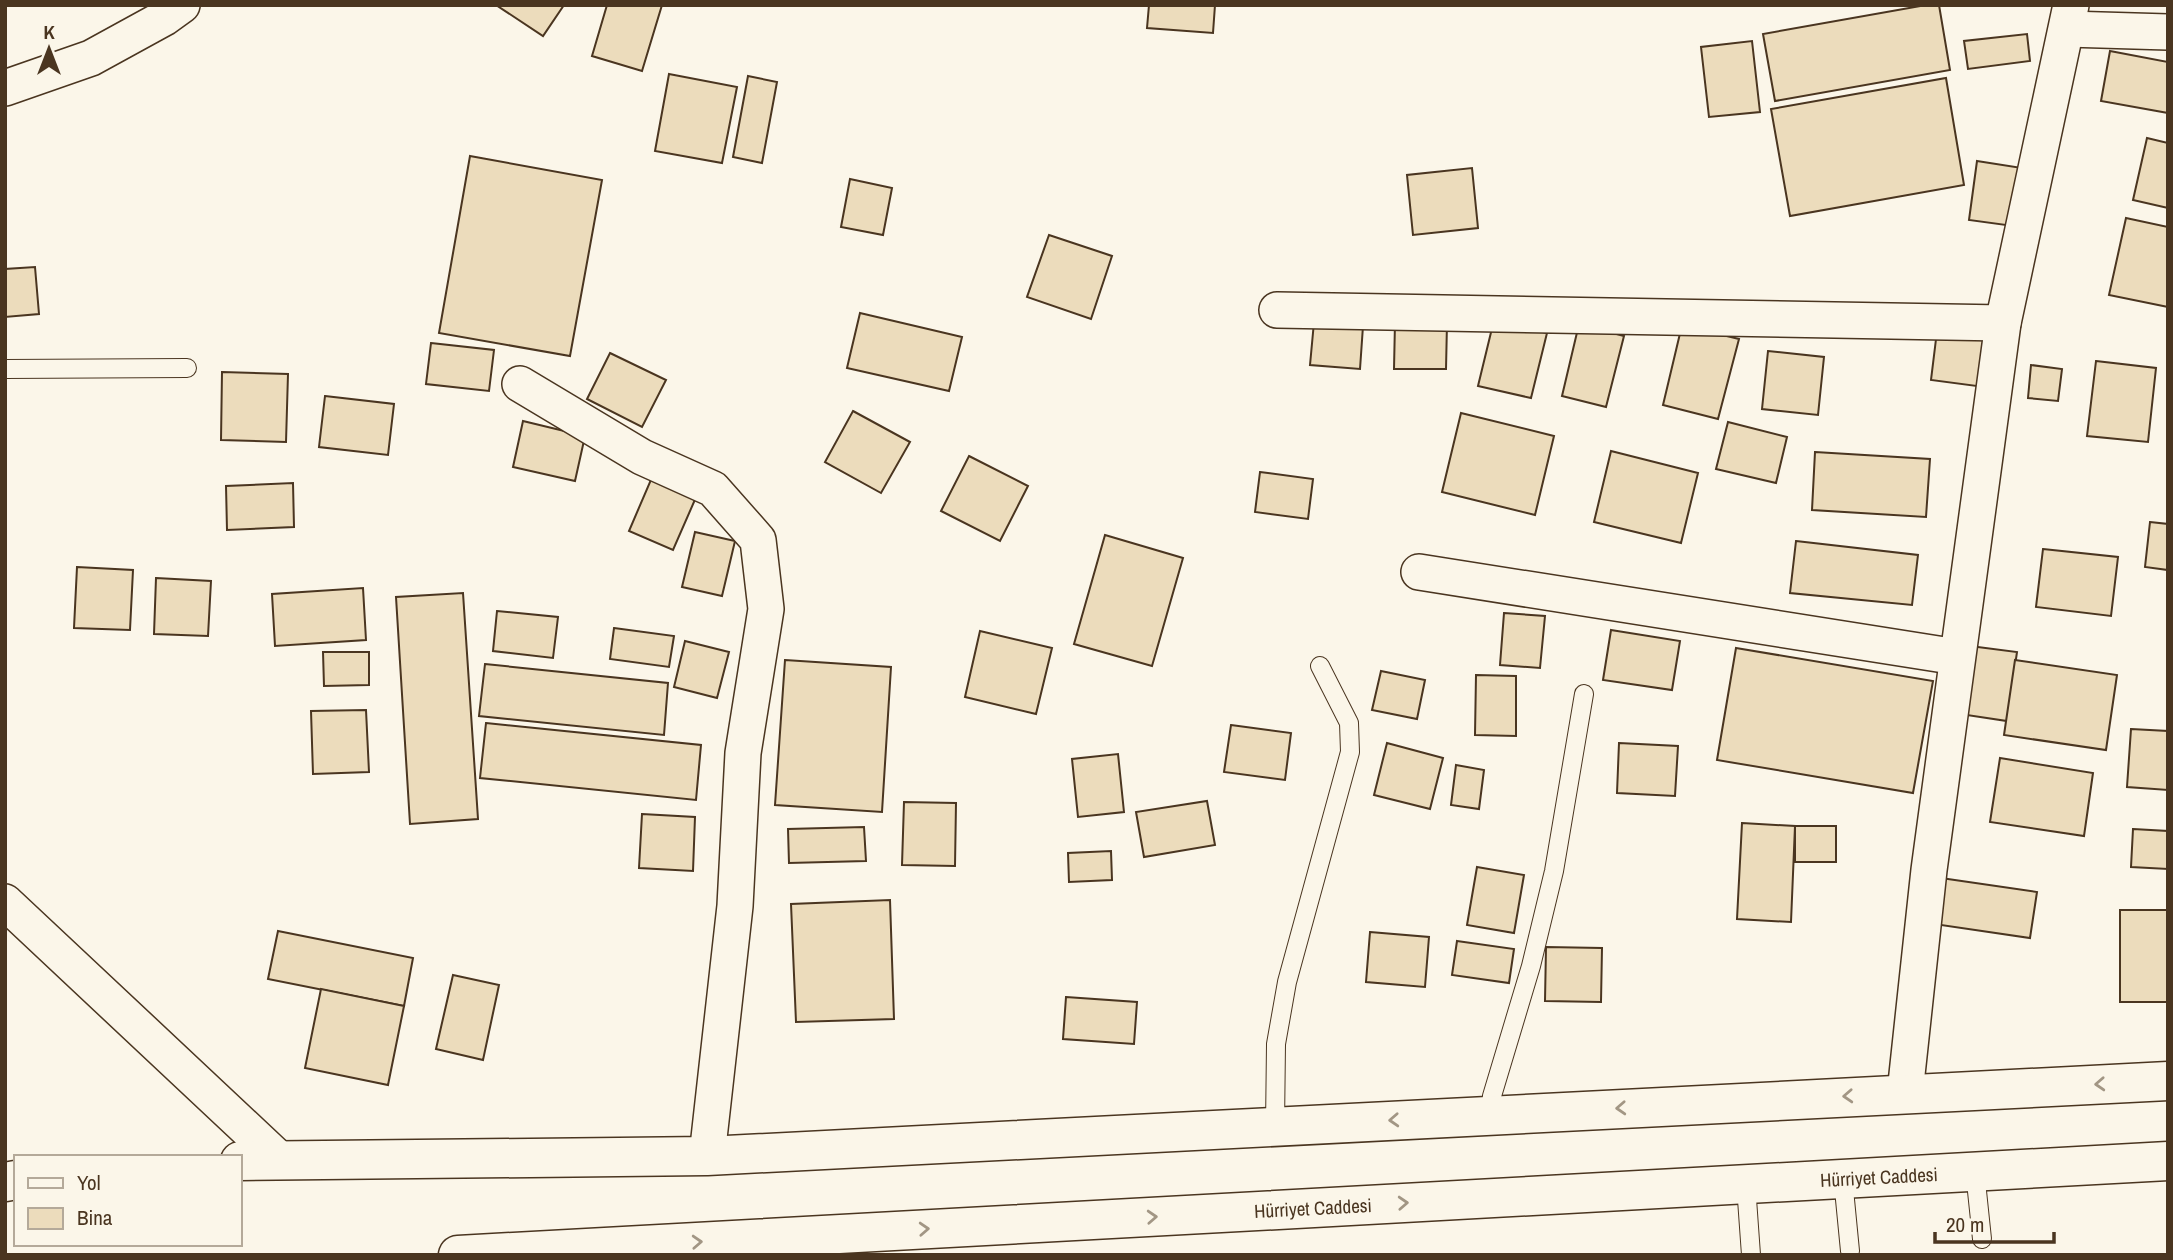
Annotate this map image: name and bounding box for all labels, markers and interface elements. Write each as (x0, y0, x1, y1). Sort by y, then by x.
north arrow (14, 14, 84, 84)
text: K (43, 19, 55, 45)
one-way arrow (2094, 1077, 2105, 1092)
one-way arrow (1842, 1089, 1853, 1104)
one-way arrow (1615, 1101, 1626, 1116)
one-way arrow (1388, 1113, 1399, 1128)
legend (14, 1155, 242, 1246)
street label: Hürriyet Caddesi (1820, 1161, 1938, 1193)
text: Yol (77, 1168, 101, 1197)
street label: Hürriyet Caddesi (1254, 1192, 1372, 1224)
one-way arrow (1398, 1196, 1409, 1211)
scale bar (1935, 1200, 2054, 1244)
text: Bina (77, 1203, 113, 1232)
one-way arrow (1146, 1210, 1157, 1225)
text: 20 m (1946, 1210, 1984, 1239)
one-way arrow (919, 1222, 930, 1237)
one-way arrow (692, 1234, 703, 1249)

